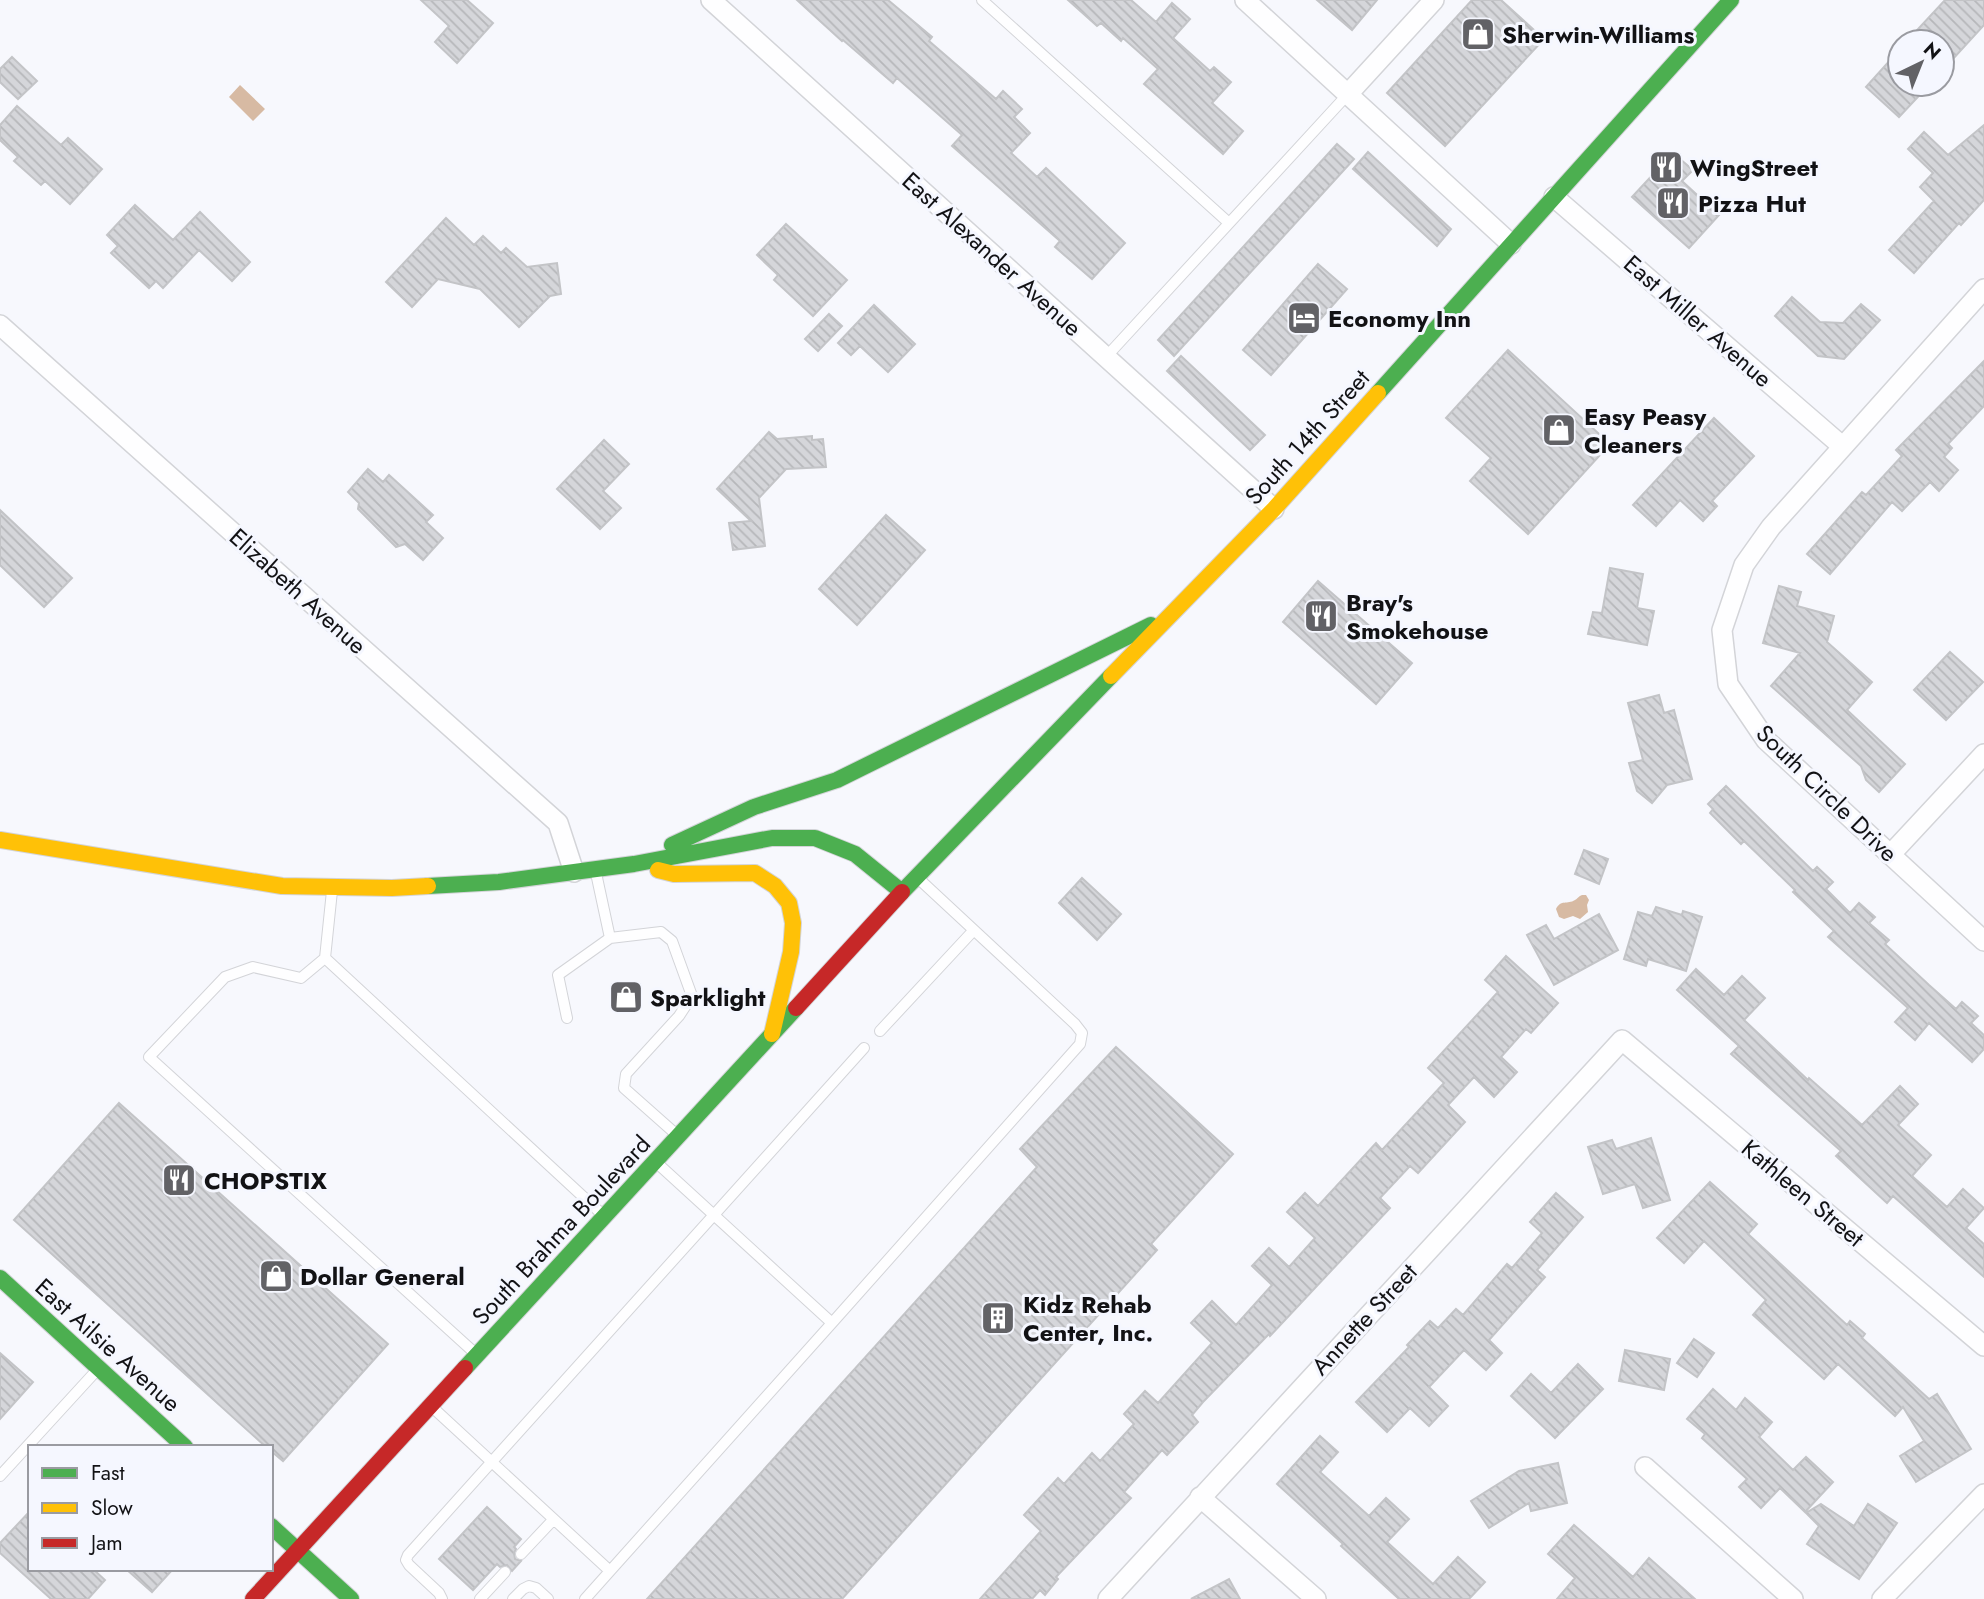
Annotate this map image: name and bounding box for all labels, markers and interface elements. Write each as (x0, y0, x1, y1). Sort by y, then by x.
shop icon: Sherwin-Williams (1459, 15, 1497, 53)
place label: Sherwin-Williams (1502, 17, 1694, 52)
north arrow (1886, 28, 1956, 98)
text: N (1918, 36, 1947, 66)
restaurant icon: WingStreet (1647, 148, 1685, 186)
place label: WingStreet (1690, 150, 1818, 185)
street label: East Alexander Avenue (894, 164, 1090, 344)
restaurant icon: Pizza Hut (1654, 184, 1692, 222)
place label: Pizza Hut (1698, 186, 1806, 221)
street label: East Miller Avenue (1616, 247, 1780, 395)
hotel icon: Economy Inn (1285, 299, 1323, 337)
place label: Economy Inn (1328, 301, 1471, 336)
street label: South 14th Street (1236, 361, 1378, 513)
place label: Easy Peasy Cleaners (1584, 399, 1707, 462)
shop icon: Easy Peasy Cleaners (1540, 411, 1578, 449)
street label: Elizabeth Avenue (222, 520, 374, 662)
place label: Bray's Smokehouse (1346, 585, 1488, 648)
restaurant icon: Bray's Smokehouse (1302, 597, 1340, 635)
street label: South Circle Drive (1748, 716, 1906, 870)
shop icon: Sparklight (607, 978, 645, 1016)
place label: Sparklight (650, 980, 766, 1015)
street label: South Brahma Boulevard (464, 1127, 658, 1333)
street label: Kathleen Street (1734, 1131, 1872, 1255)
restaurant icon: CHOPSTIX (160, 1161, 198, 1199)
place label: CHOPSTIX (204, 1163, 327, 1198)
street label: Annette Street (1303, 1255, 1425, 1383)
shop icon: Dollar General (257, 1257, 295, 1295)
place label: Dollar General (300, 1259, 465, 1294)
street label: East Ailsie Avenue (27, 1270, 189, 1420)
place label: Kidz Rehab Center, Inc. (1023, 1287, 1153, 1350)
building icon: Kidz Rehab Center, Inc. (979, 1299, 1017, 1337)
legend (28, 1445, 273, 1571)
text: Fast (91, 1458, 124, 1488)
text: Slow (91, 1493, 133, 1523)
text: Jam (88, 1528, 123, 1558)

